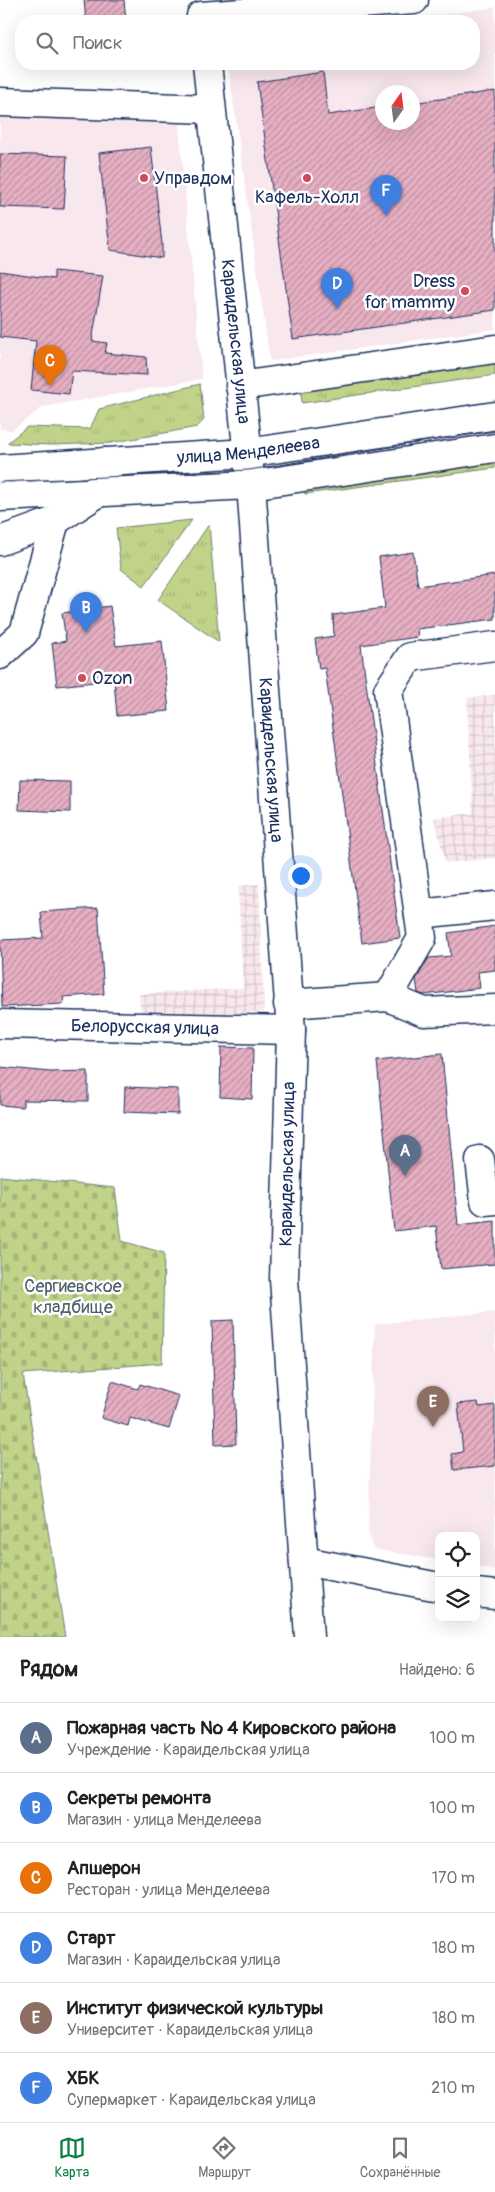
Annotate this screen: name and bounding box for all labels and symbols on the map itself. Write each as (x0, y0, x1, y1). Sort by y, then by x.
north arrow (375, 85, 420, 130)
place label: Управдом (154, 167, 232, 190)
marker: Управдом (138, 172, 150, 184)
marker: Кафель-Холл (301, 172, 313, 184)
pin: F (370, 175, 402, 216)
place label: Кафель-Холл (255, 186, 359, 209)
street label: Караидельская улица (215, 258, 256, 425)
pin: D (321, 268, 353, 309)
place label: Dress for mammy (365, 270, 455, 314)
marker: Dress for mammy (459, 285, 471, 297)
pin: C (34, 345, 66, 386)
street label: улица Менделеева (175, 431, 321, 470)
pin: B (70, 592, 102, 633)
place label: Ozon (92, 667, 132, 690)
marker: Ozon (76, 672, 88, 684)
street label: Караидельская улица (253, 677, 288, 843)
your location (288, 863, 314, 889)
street label: Белорусская улица (71, 1014, 219, 1041)
street label: Караидельская улица (275, 1081, 300, 1247)
pin: A (389, 1135, 421, 1176)
park label: Сергиевское кладбище (24, 1275, 122, 1319)
pin: E (417, 1386, 449, 1427)

